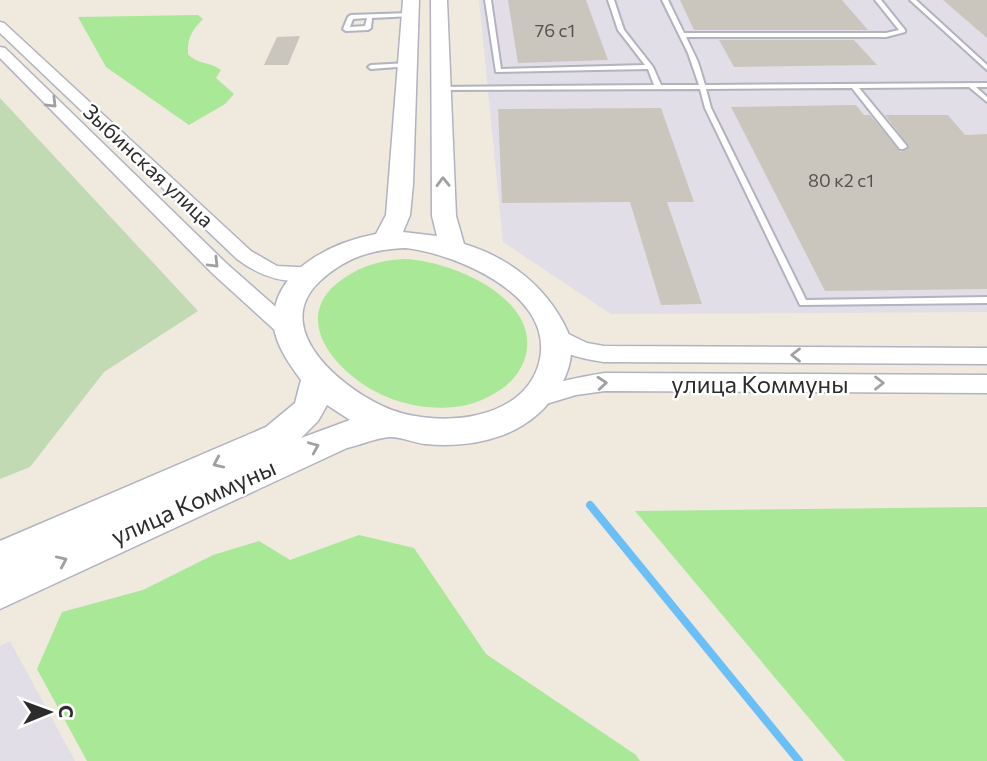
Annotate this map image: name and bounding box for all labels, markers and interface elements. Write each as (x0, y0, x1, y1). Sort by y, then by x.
house number: 76 с1 (535, 19, 575, 41)
one-way arrow (44, 94, 57, 107)
street label: Зыбинская улица (79, 98, 219, 232)
house number: 80 к2 с1 (808, 169, 874, 191)
one-way arrow (435, 176, 451, 187)
one-way arrow (205, 254, 218, 267)
one-way arrow (791, 347, 801, 363)
street label: улица Коммуны (671, 369, 849, 398)
one-way arrow (874, 375, 884, 391)
one-way arrow (597, 376, 608, 391)
one-way arrow (307, 441, 320, 455)
street label: улица Коммуны (106, 452, 280, 550)
one-way arrow (212, 455, 225, 469)
one-way arrow (55, 555, 67, 569)
north arrow (14, 677, 84, 747)
text: С (55, 705, 78, 718)

